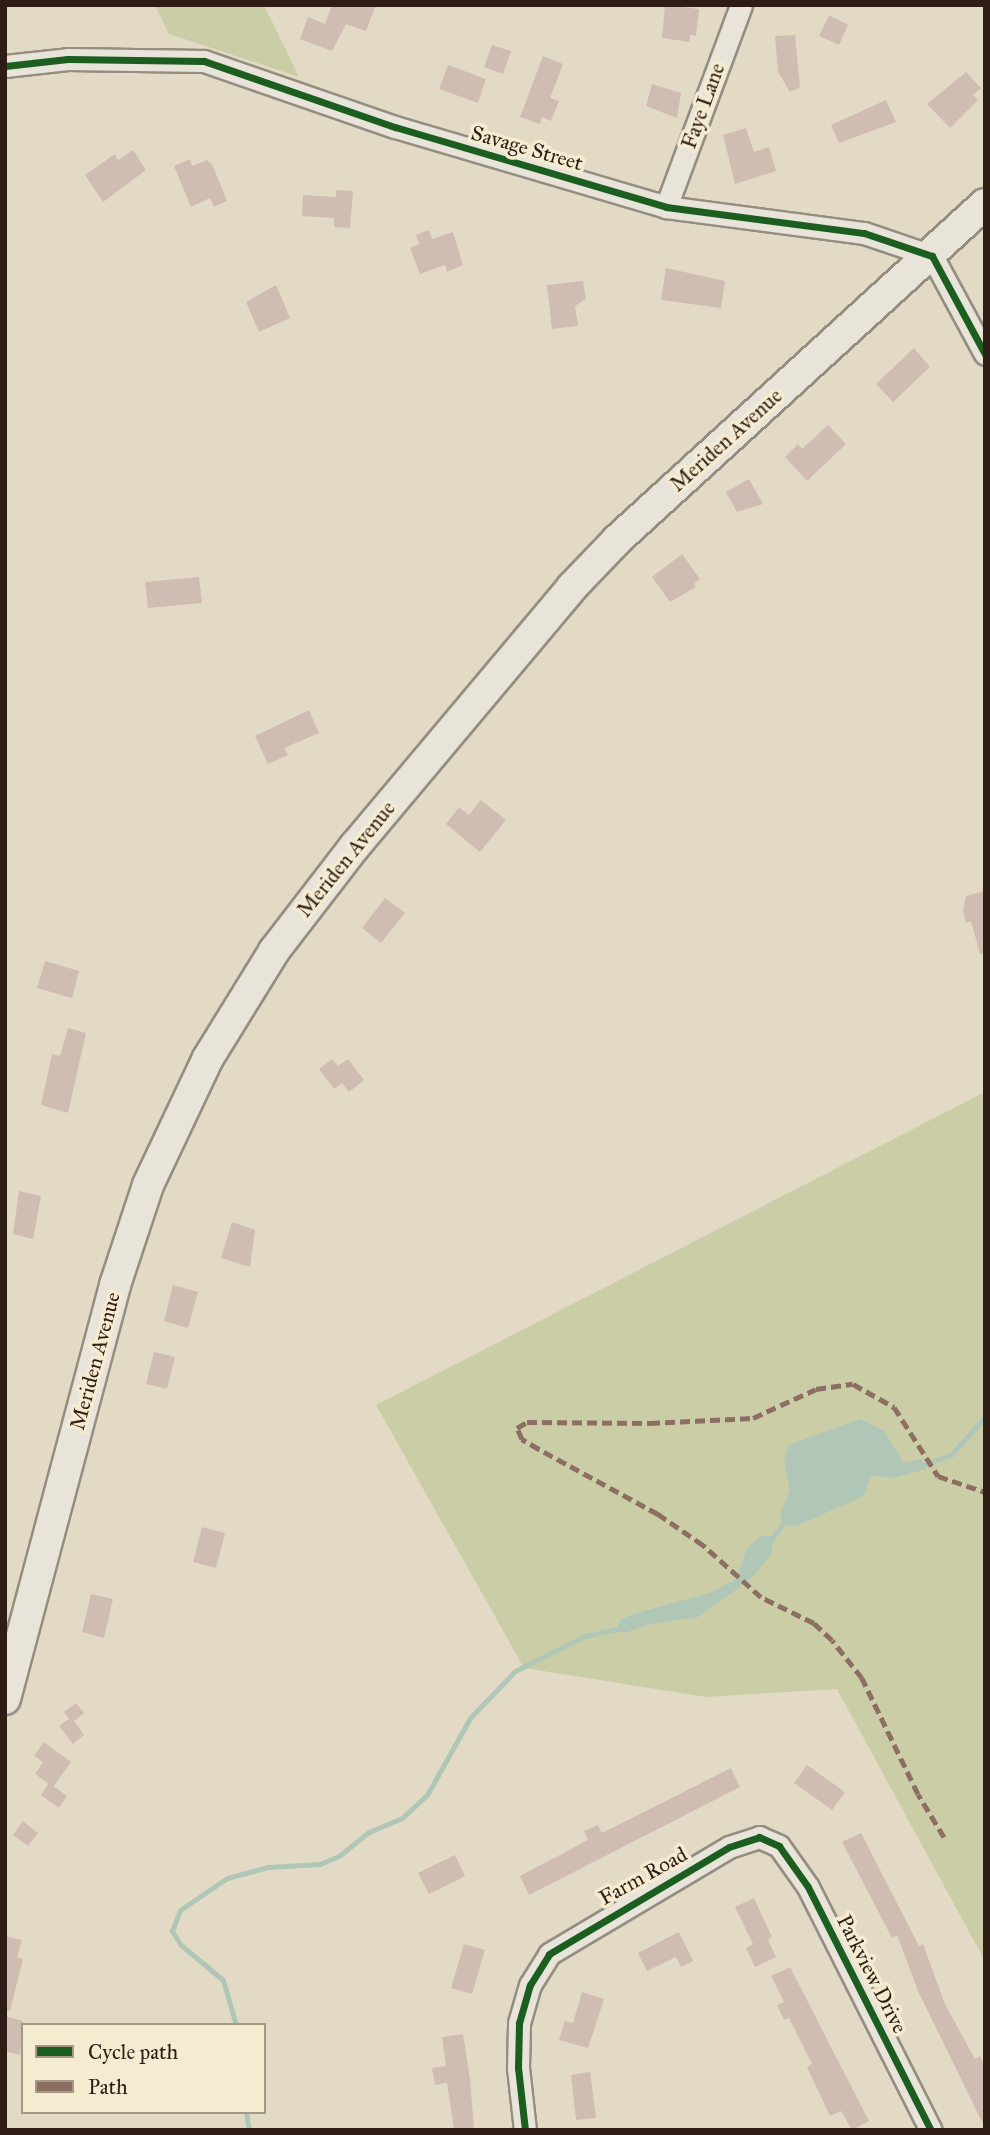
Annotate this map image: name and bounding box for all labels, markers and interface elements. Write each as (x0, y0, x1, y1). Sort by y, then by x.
street label: Faye Lane (676, 60, 730, 152)
street label: Savage Street (468, 120, 586, 176)
street label: Meriden Avenue (665, 383, 787, 497)
street label: Meriden Avenue (292, 796, 400, 922)
street label: Meriden Avenue (64, 1289, 126, 1433)
street label: Farm Road (595, 1841, 691, 1911)
street label: Parkview Drive (831, 1911, 913, 2037)
legend (21, 2023, 266, 2114)
text: Cycle path (88, 2039, 178, 2065)
text: Path (88, 2074, 128, 2100)

